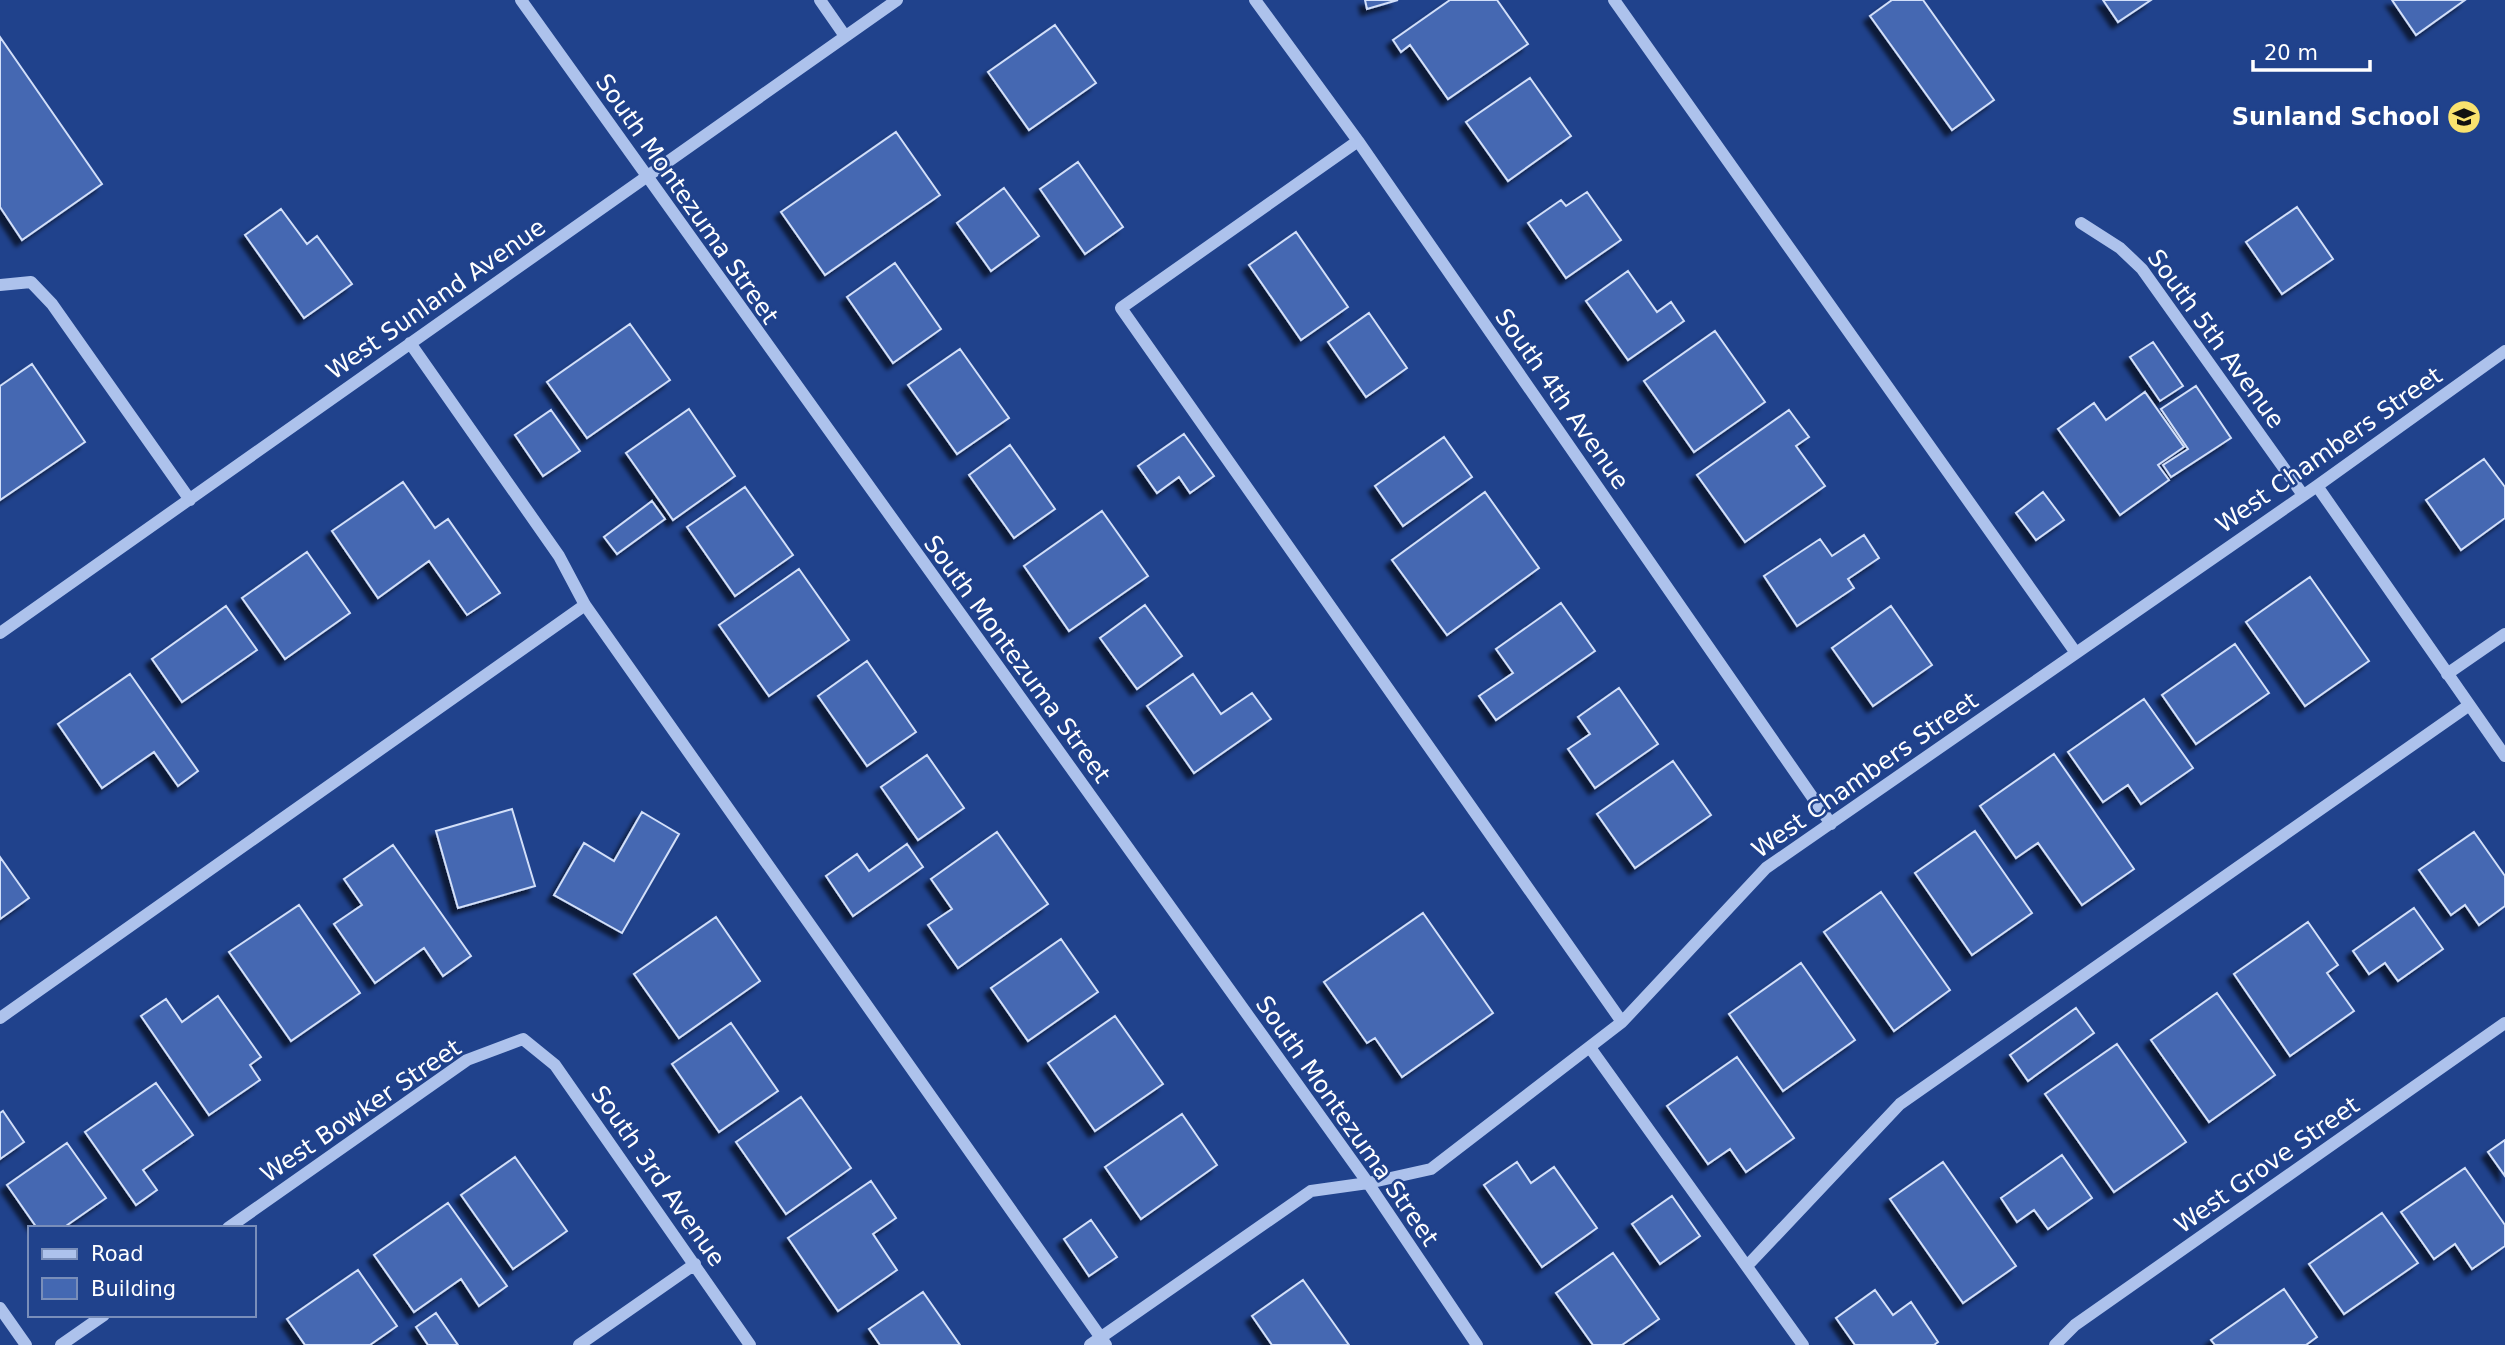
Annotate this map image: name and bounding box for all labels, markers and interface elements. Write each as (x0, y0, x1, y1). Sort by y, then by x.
scale bar (2253, 28, 2370, 72)
text: 20 m (2264, 41, 2318, 65)
street label: South Montezuma Street (590, 69, 784, 329)
school or university icon: Sunland School (2445, 98, 2483, 136)
place label: Sunland School (2232, 103, 2440, 131)
street label: West Sunland Avenue (321, 213, 551, 385)
street label: South 5th Avenue (2142, 244, 2290, 434)
street label: South 4th Avenue (1489, 303, 1635, 495)
street label: West Chambers Street (2211, 361, 2447, 539)
street label: South Montezuma Street (918, 530, 1116, 788)
street label: West Chambers Street (1747, 686, 1983, 864)
street label: South Montezuma Street (1250, 991, 1444, 1251)
street label: West Bowker Street (255, 1034, 467, 1188)
street label: South 3rd Avenue (585, 1080, 731, 1272)
street label: West Grove Street (2169, 1091, 2365, 1239)
legend (28, 1226, 256, 1317)
text: Road (91, 1242, 144, 1266)
text: Building (91, 1277, 176, 1301)

